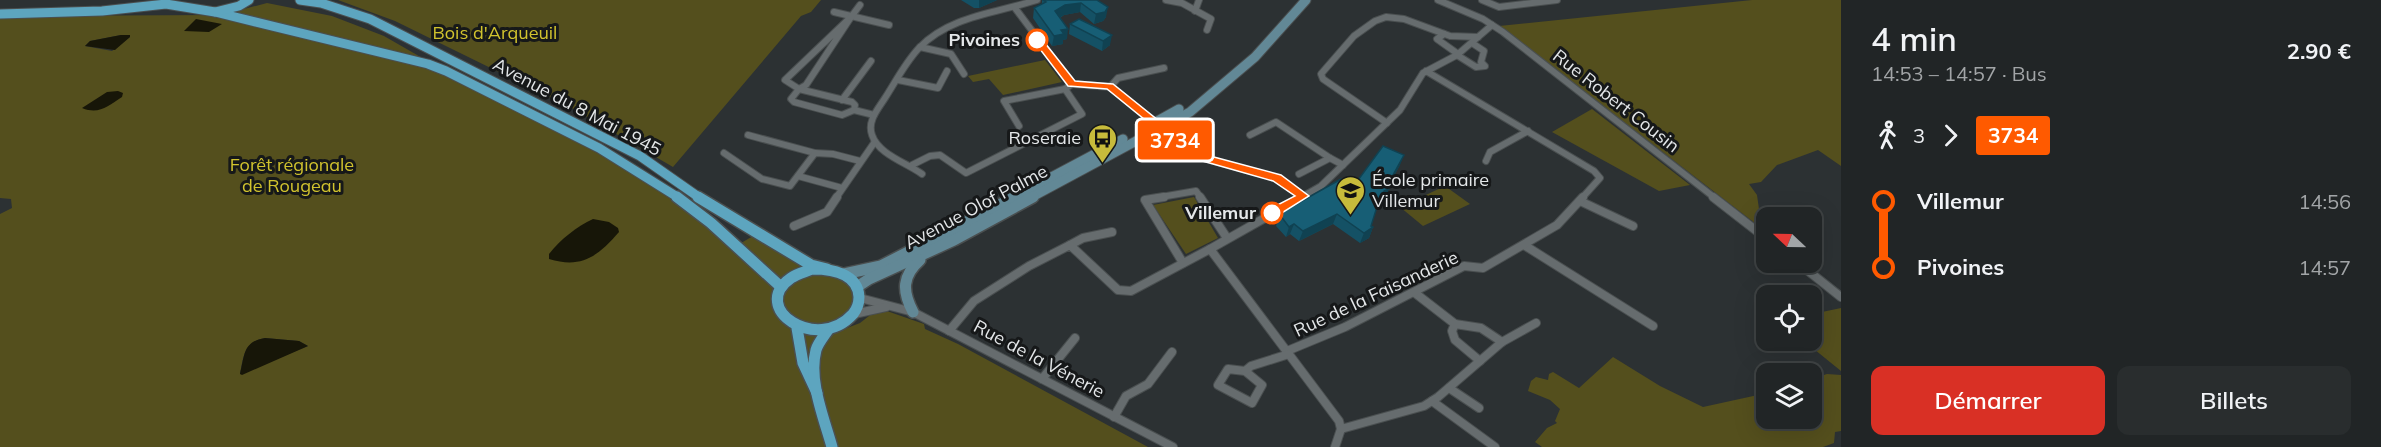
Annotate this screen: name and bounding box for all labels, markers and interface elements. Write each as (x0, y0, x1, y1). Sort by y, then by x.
text: 4 min (1871, 18, 1957, 59)
park label: Bois d'Arqueuil (433, 21, 557, 44)
place label: Pivoines (949, 28, 1020, 51)
marker: Pivoines (1026, 29, 1048, 51)
text: 2.90 € (2287, 37, 2351, 65)
street label: Rue Robert Cousin (1548, 44, 1684, 157)
street label: Avenue du 8 Mai 1945 (489, 52, 665, 161)
text: 14:53 – 14:57 · Bus (1871, 61, 2047, 86)
icon: walk (1871, 119, 1904, 152)
icon: forward (1934, 119, 1967, 152)
line badge: 3734 (1133, 120, 1217, 160)
bus stop icon: Roseraie (1086, 122, 1118, 164)
text: 3734 (1988, 122, 2038, 148)
text: 3 (1913, 123, 1925, 148)
place label: Roseraie (1008, 126, 1081, 149)
text: 3734 (1150, 127, 1200, 153)
park label: Forêt régionale de Rougeau (230, 153, 354, 197)
street label: Avenue Olof Palme (900, 159, 1051, 254)
place label: École primaire Villemur (1372, 168, 1489, 212)
school or university icon: École primaire Villemur (1335, 174, 1367, 216)
text: Villemur (1917, 187, 2004, 215)
text: 14:56 (2298, 189, 2351, 214)
place label: Villemur (1184, 201, 1257, 224)
marker: Villemur (1261, 202, 1283, 224)
north arrow (1756, 207, 1822, 273)
map controls (1756, 207, 1822, 429)
street label: Rue de la Faisanderie (1290, 245, 1462, 342)
text: Pivoines (1917, 253, 2004, 281)
text: 14:57 (2298, 255, 2351, 280)
button: locate (1756, 285, 1822, 351)
street label: Rue de la Vénerie (970, 314, 1108, 403)
button: layers (1756, 363, 1822, 429)
button: Démarrer (1871, 366, 2105, 435)
button: Billets (2117, 366, 2351, 435)

